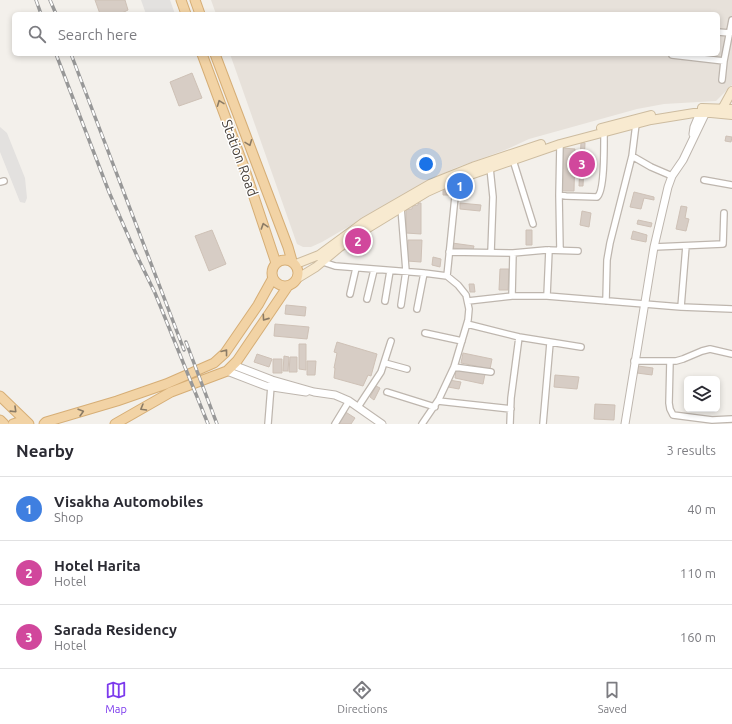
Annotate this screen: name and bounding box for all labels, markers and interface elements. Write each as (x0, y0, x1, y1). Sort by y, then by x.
search box (12, 12, 720, 56)
icon: search (26, 23, 48, 45)
text: Search here (58, 26, 137, 43)
one-way arrow (217, 100, 225, 107)
street label: Station Road (219, 117, 261, 199)
one-way arrow (245, 139, 253, 146)
pin: 3 (569, 149, 595, 179)
your location (416, 154, 436, 174)
pin: 1 (447, 171, 473, 201)
one-way arrow (260, 222, 269, 229)
pin: 2 (345, 226, 371, 256)
one-way arrow (262, 314, 270, 321)
one-way arrow (220, 349, 227, 357)
map controls (684, 376, 720, 412)
button: layers (684, 376, 720, 412)
one-way arrow (140, 404, 147, 411)
one-way arrow (9, 405, 17, 413)
one-way arrow (77, 408, 84, 417)
text: Nearby (16, 441, 74, 460)
text: 3 results (666, 443, 716, 457)
text: Visakha Automobiles (54, 493, 203, 510)
text: 1 (25, 502, 33, 516)
text: 40 m (687, 502, 716, 516)
text: Shop (54, 510, 83, 524)
text: Hotel Harita (54, 557, 141, 574)
text: 2 (25, 566, 33, 580)
text: 110 m (680, 566, 716, 580)
text: Hotel (54, 574, 86, 588)
text: Sarada Residency (54, 621, 177, 638)
text: 3 (25, 630, 33, 644)
text: 160 m (680, 630, 716, 644)
text: Hotel (54, 638, 86, 652)
tab: Map (105, 679, 127, 715)
tab: Directions (337, 679, 387, 715)
tab: Saved (598, 679, 627, 715)

